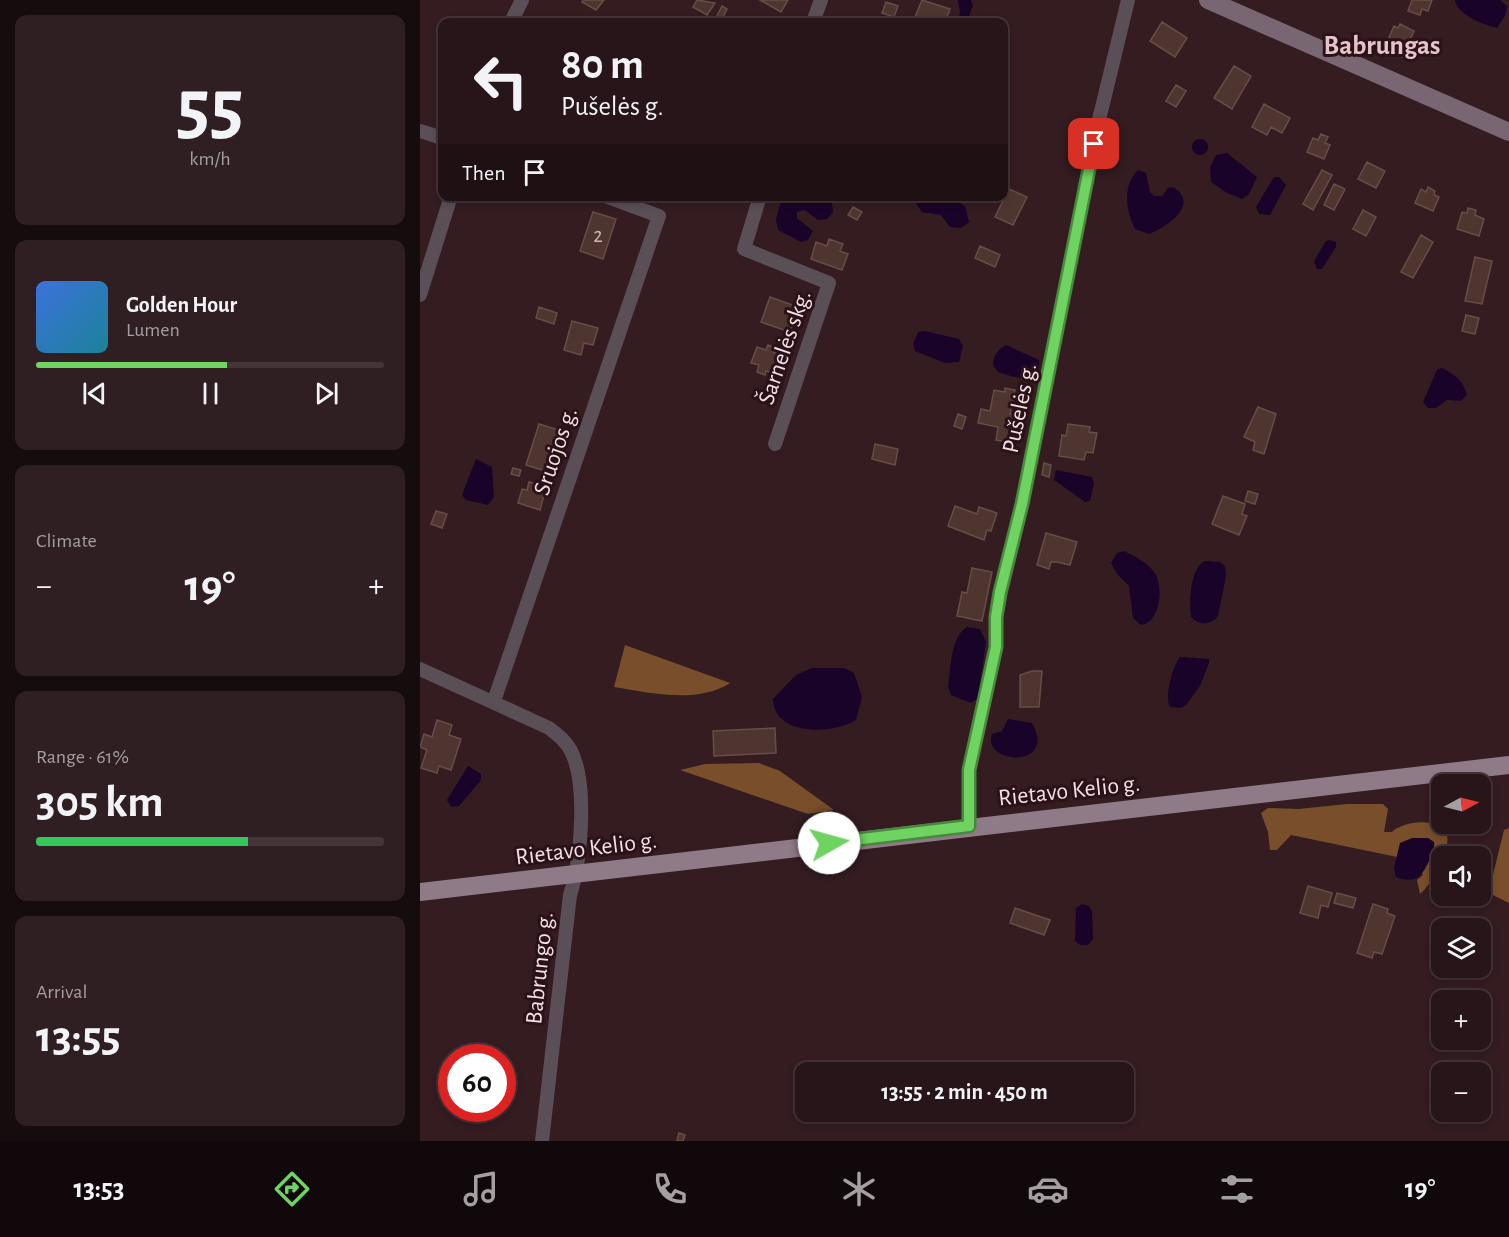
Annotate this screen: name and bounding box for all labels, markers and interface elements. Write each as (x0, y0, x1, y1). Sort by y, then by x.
district label: Babrungas (1324, 32, 1440, 59)
icon: left (462, 42, 540, 120)
text: 80 m (561, 44, 644, 86)
text: 55 (176, 69, 244, 147)
text: Pušelės g. (561, 93, 664, 120)
pin (1068, 118, 1119, 169)
icon: arrive (1077, 127, 1110, 160)
text: km/h (189, 149, 231, 169)
icon: arrive (518, 156, 551, 189)
text: Then (462, 162, 506, 184)
house number: 2 (593, 225, 603, 246)
street label: Šarnelės skg. (753, 287, 816, 408)
text: Golden Hour (126, 294, 237, 316)
text: Lumen (126, 320, 180, 340)
street label: Pušelės g. (999, 361, 1041, 455)
icon: previous (78, 377, 111, 410)
icon: pause (194, 377, 227, 410)
icon: next (310, 377, 343, 410)
street label: Sruojos g. (530, 404, 582, 498)
text: Climate (36, 531, 97, 551)
text: 19° (184, 564, 236, 609)
text: − (36, 570, 52, 603)
text: + (368, 570, 384, 603)
text: Range · 61% (36, 747, 129, 767)
street label: Rietavo Kelio g. (997, 772, 1141, 810)
north arrow (1431, 774, 1491, 834)
map controls (1431, 774, 1491, 1122)
text: 305 km (36, 780, 164, 825)
position arrow (797, 811, 861, 875)
street label: Rietavo Kelio g. (514, 828, 658, 870)
button: sound (1431, 846, 1491, 906)
street label: Babrungo g. (522, 911, 558, 1025)
button: layers (1431, 918, 1491, 978)
text: Arrival (36, 982, 87, 1002)
button: + (1431, 990, 1491, 1050)
text: 13:55 (36, 1015, 121, 1060)
speed limit sign: 60 (438, 1044, 516, 1122)
button: − (1431, 1062, 1491, 1122)
text: 13:55 · 2 min · 450 m (881, 1081, 1048, 1103)
icon: directions (271, 1168, 313, 1210)
icon: music (460, 1168, 502, 1210)
icon: phone (649, 1168, 691, 1210)
icon: climate (838, 1168, 880, 1210)
icon: car (1027, 1168, 1069, 1210)
icon: filters (1216, 1168, 1258, 1210)
text: 13:53 (73, 1175, 124, 1202)
text: 19° (1405, 1175, 1435, 1202)

